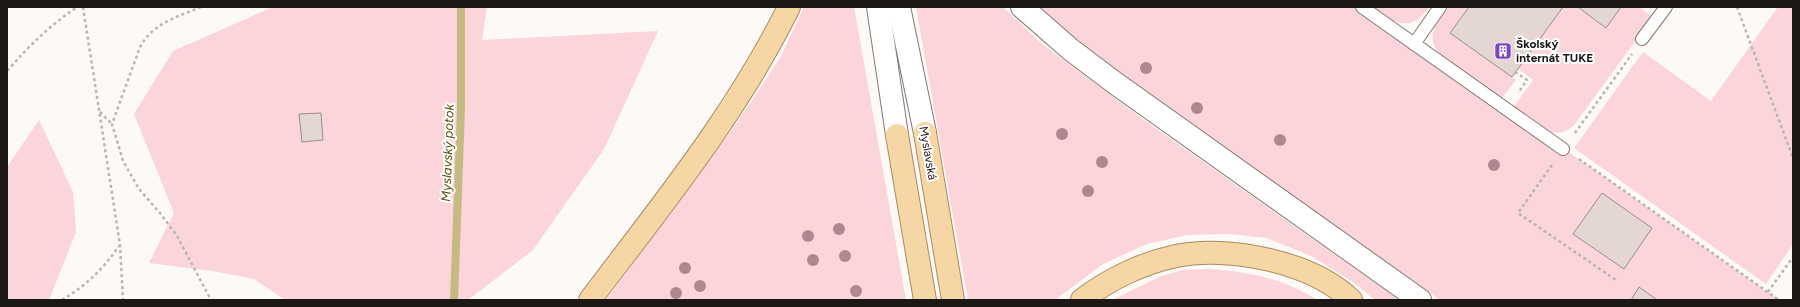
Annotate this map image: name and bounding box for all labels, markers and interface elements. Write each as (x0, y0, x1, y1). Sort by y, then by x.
place label: Školský internát TUKE (1516, 37, 1593, 65)
building icon: Školský internát TUKE (1493, 41, 1513, 61)
water label: Myslavský potok (438, 103, 457, 202)
street label: Myslavská (916, 125, 940, 181)

